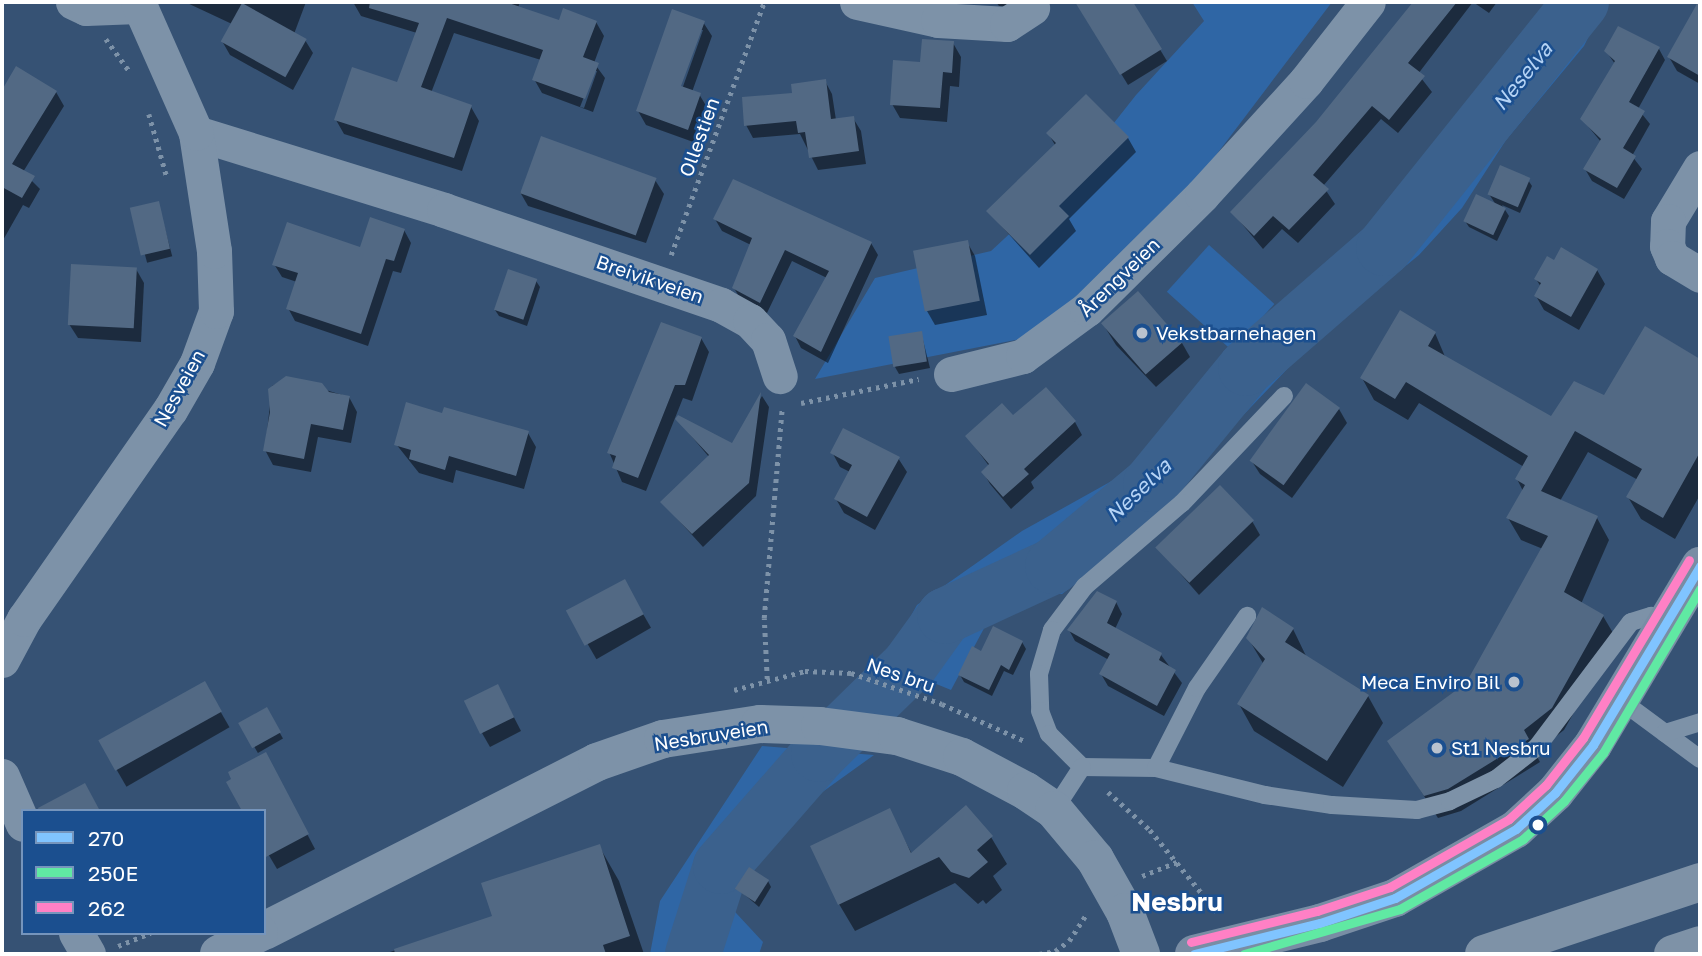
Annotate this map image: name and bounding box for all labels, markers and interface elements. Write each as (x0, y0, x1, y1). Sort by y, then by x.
water label: Neselva (1487, 37, 1557, 115)
street label: Ollestien (674, 94, 724, 180)
street label: Årengveien (1074, 233, 1164, 321)
street label: Breivikveien (593, 250, 707, 308)
place label: Vekstbarnehagen (1156, 322, 1316, 344)
marker: Vekstbarnehagen (1134, 325, 1150, 341)
street label: Nesveien (149, 345, 209, 431)
water label: Neselva (1100, 453, 1176, 527)
street label: Nes bru (864, 653, 938, 697)
place label: Meca Enviro Bil (1361, 671, 1500, 693)
marker: Meca Enviro Bil (1506, 674, 1522, 690)
street label: Nesbruveien (652, 715, 770, 755)
place label: St1 Nesbru (1451, 737, 1550, 759)
marker: St1 Nesbru (1429, 740, 1445, 756)
legend (21, 809, 266, 935)
unlabelled marker (1531, 818, 1545, 832)
text: 270 (88, 825, 124, 851)
text: 250E (88, 860, 138, 886)
district label: Nesbru (1131, 886, 1223, 918)
text: 262 (88, 895, 125, 921)

